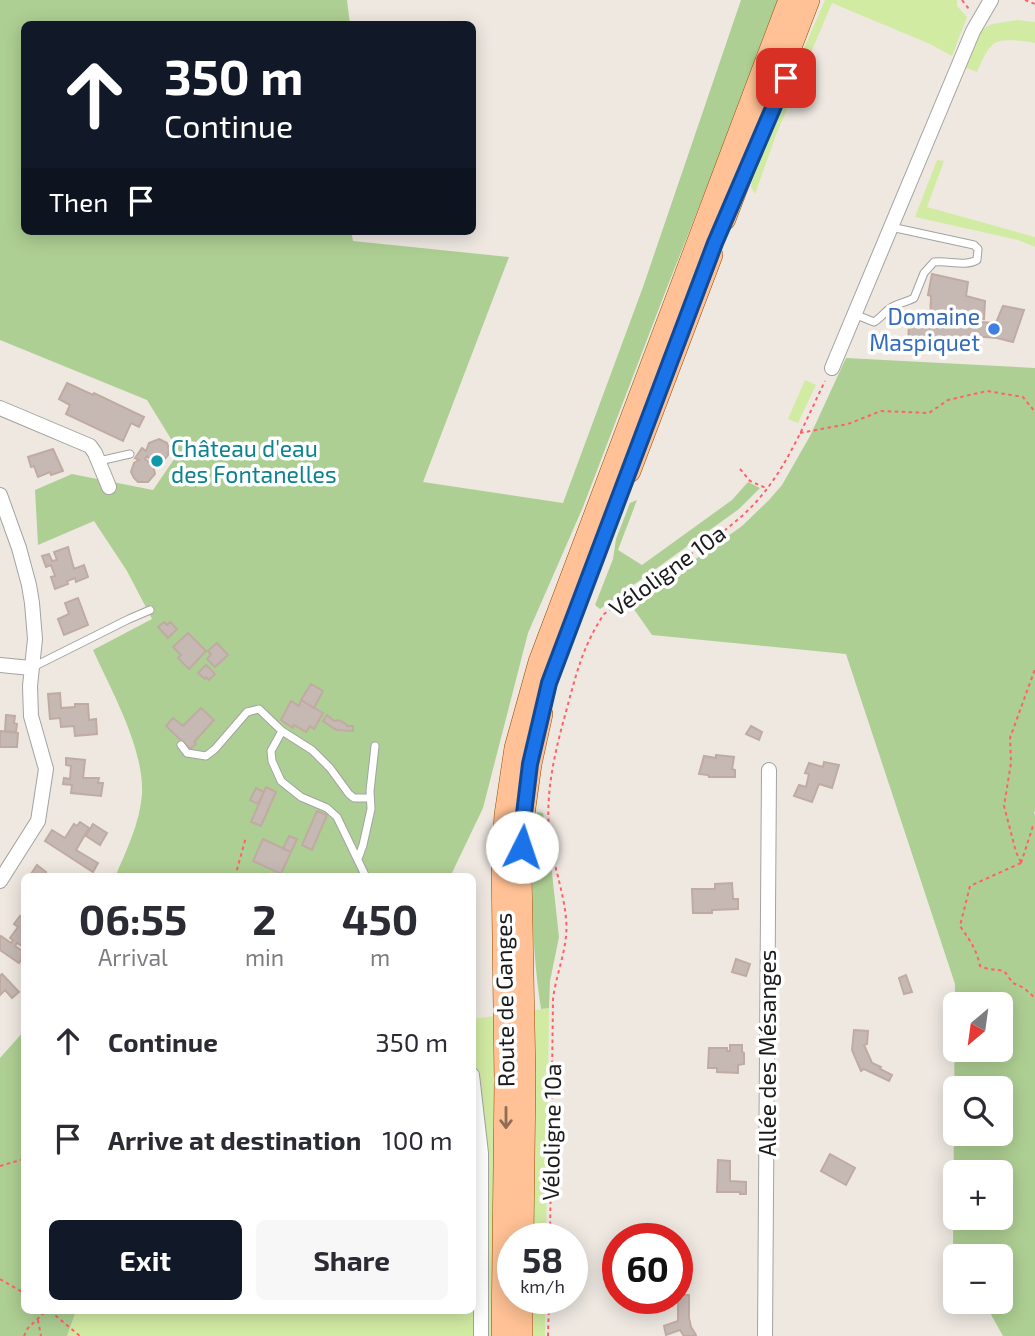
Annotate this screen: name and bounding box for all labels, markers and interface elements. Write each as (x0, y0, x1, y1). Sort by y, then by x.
text: 350 m (164, 46, 304, 105)
pin (756, 48, 816, 108)
icon: ahead (49, 49, 140, 140)
icon: arrive (767, 59, 805, 97)
text: Continue (164, 106, 293, 144)
icon: arrive (122, 182, 160, 220)
text: Then (49, 186, 108, 217)
place label: Domaine Maspiquet (869, 302, 980, 356)
marker: Domaine Maspiquet (986, 321, 1002, 337)
place label: Château d'eau des Fontanelles (171, 434, 337, 488)
marker: Château d'eau des Fontanelles (149, 453, 165, 469)
street label: Véloligne 10a (603, 518, 731, 622)
position arrow (485, 810, 559, 884)
text: 06:55 (79, 893, 187, 943)
text: 2 (252, 893, 277, 943)
text: 450 (342, 893, 418, 943)
street label: Route de Ganges (488, 913, 520, 1087)
text: Arrival (98, 943, 168, 971)
text: min (245, 943, 284, 971)
text: m (370, 943, 390, 971)
street label: Allée des Mésanges (753, 949, 781, 1157)
north arrow (943, 992, 1013, 1062)
map controls (943, 992, 1013, 1314)
icon: ahead (49, 1022, 87, 1060)
text: Continue (108, 1026, 218, 1057)
text: 350 m (375, 1026, 448, 1057)
street label: Véloligne 10a (536, 1063, 566, 1201)
button: search (943, 1076, 1013, 1146)
one-way arrow (499, 1106, 513, 1129)
icon: arrive (49, 1120, 87, 1158)
text: Arrive at destination (108, 1124, 361, 1155)
text: 100 m (382, 1124, 453, 1155)
button: + (943, 1160, 1013, 1230)
button: Exit (49, 1220, 242, 1300)
button: Share (256, 1220, 448, 1300)
speed limit sign: 60 (602, 1223, 693, 1314)
text: 58 (522, 1238, 563, 1280)
button: − (943, 1244, 1013, 1314)
text: km/h (520, 1275, 565, 1297)

